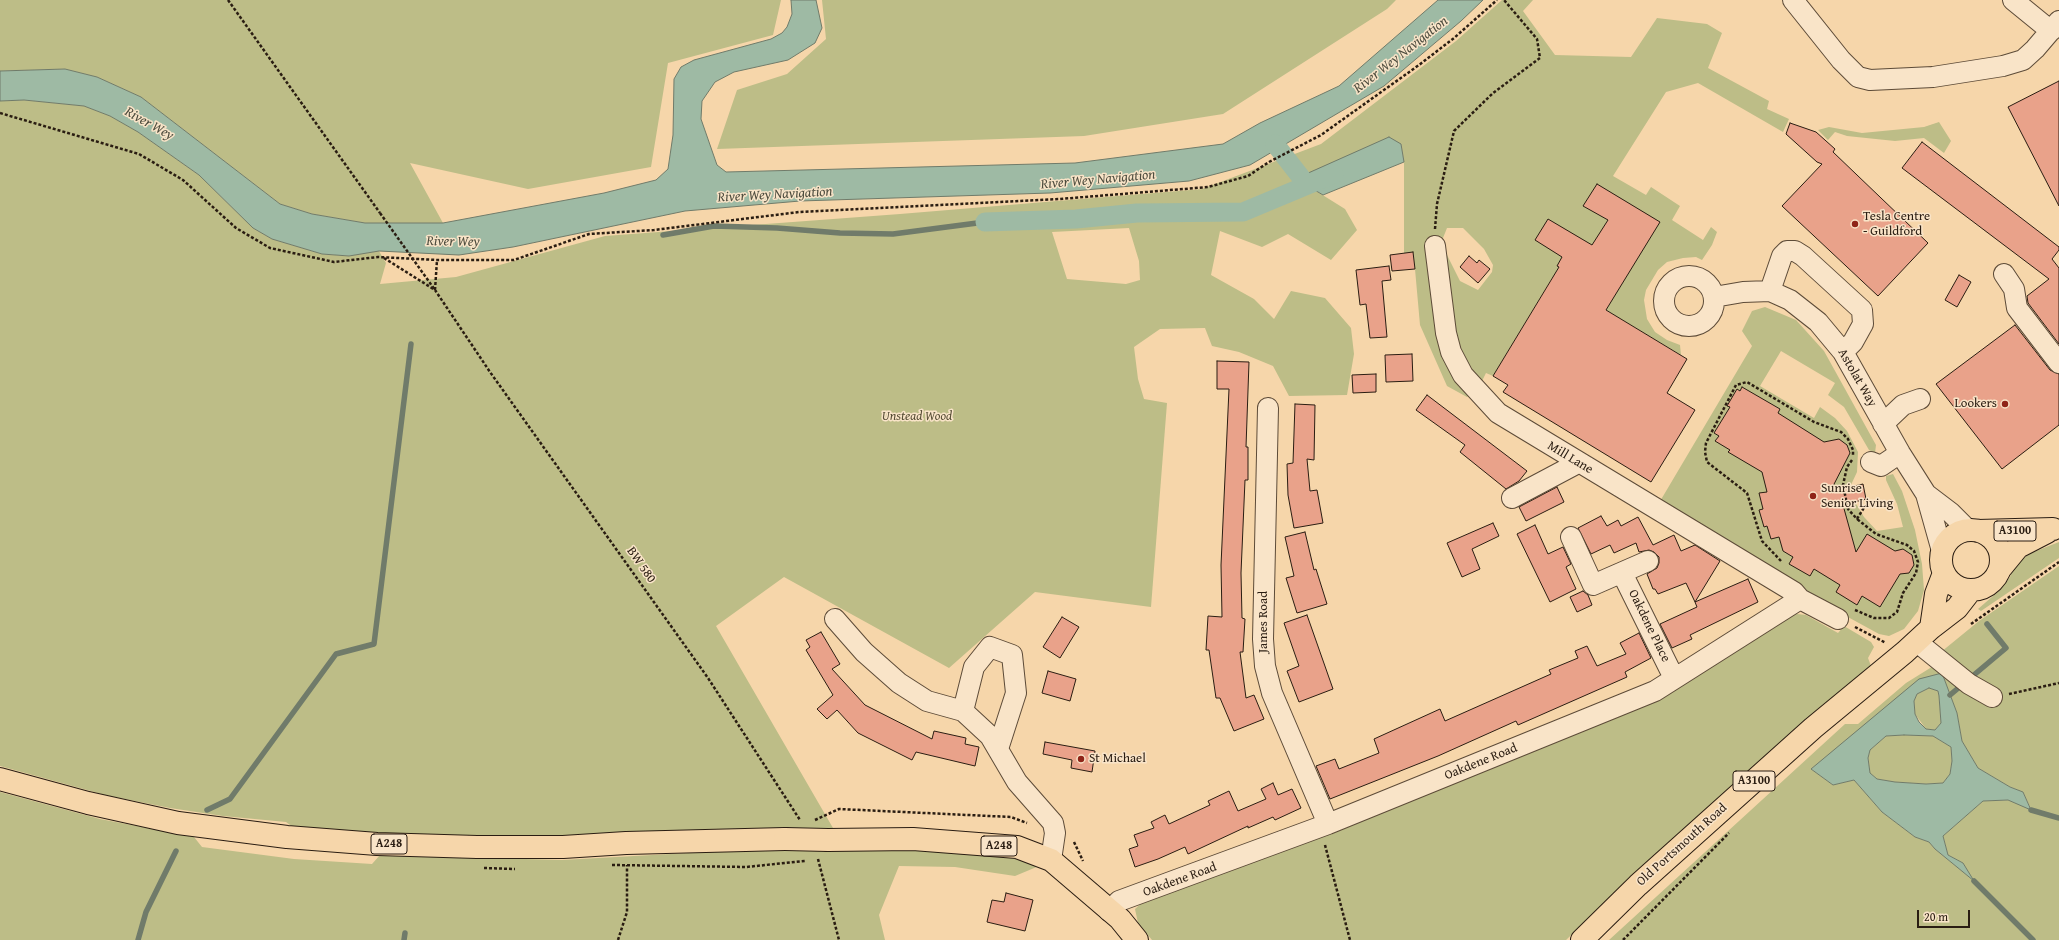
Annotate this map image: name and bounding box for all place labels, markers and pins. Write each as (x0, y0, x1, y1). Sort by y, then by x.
place label: Tesla Centre - Guildford (1863, 209, 1930, 240)
marker: Tesla Centre - Guildford (1850, 219, 1860, 229)
place label: Lookers (1954, 396, 1997, 412)
marker: Lookers (2000, 399, 2010, 409)
place label: Sunrise Senior Living (1821, 481, 1893, 512)
marker: Sunrise Senior Living (1808, 491, 1818, 501)
place label: St Michael (1089, 751, 1146, 767)
marker: St Michael (1076, 754, 1086, 764)

